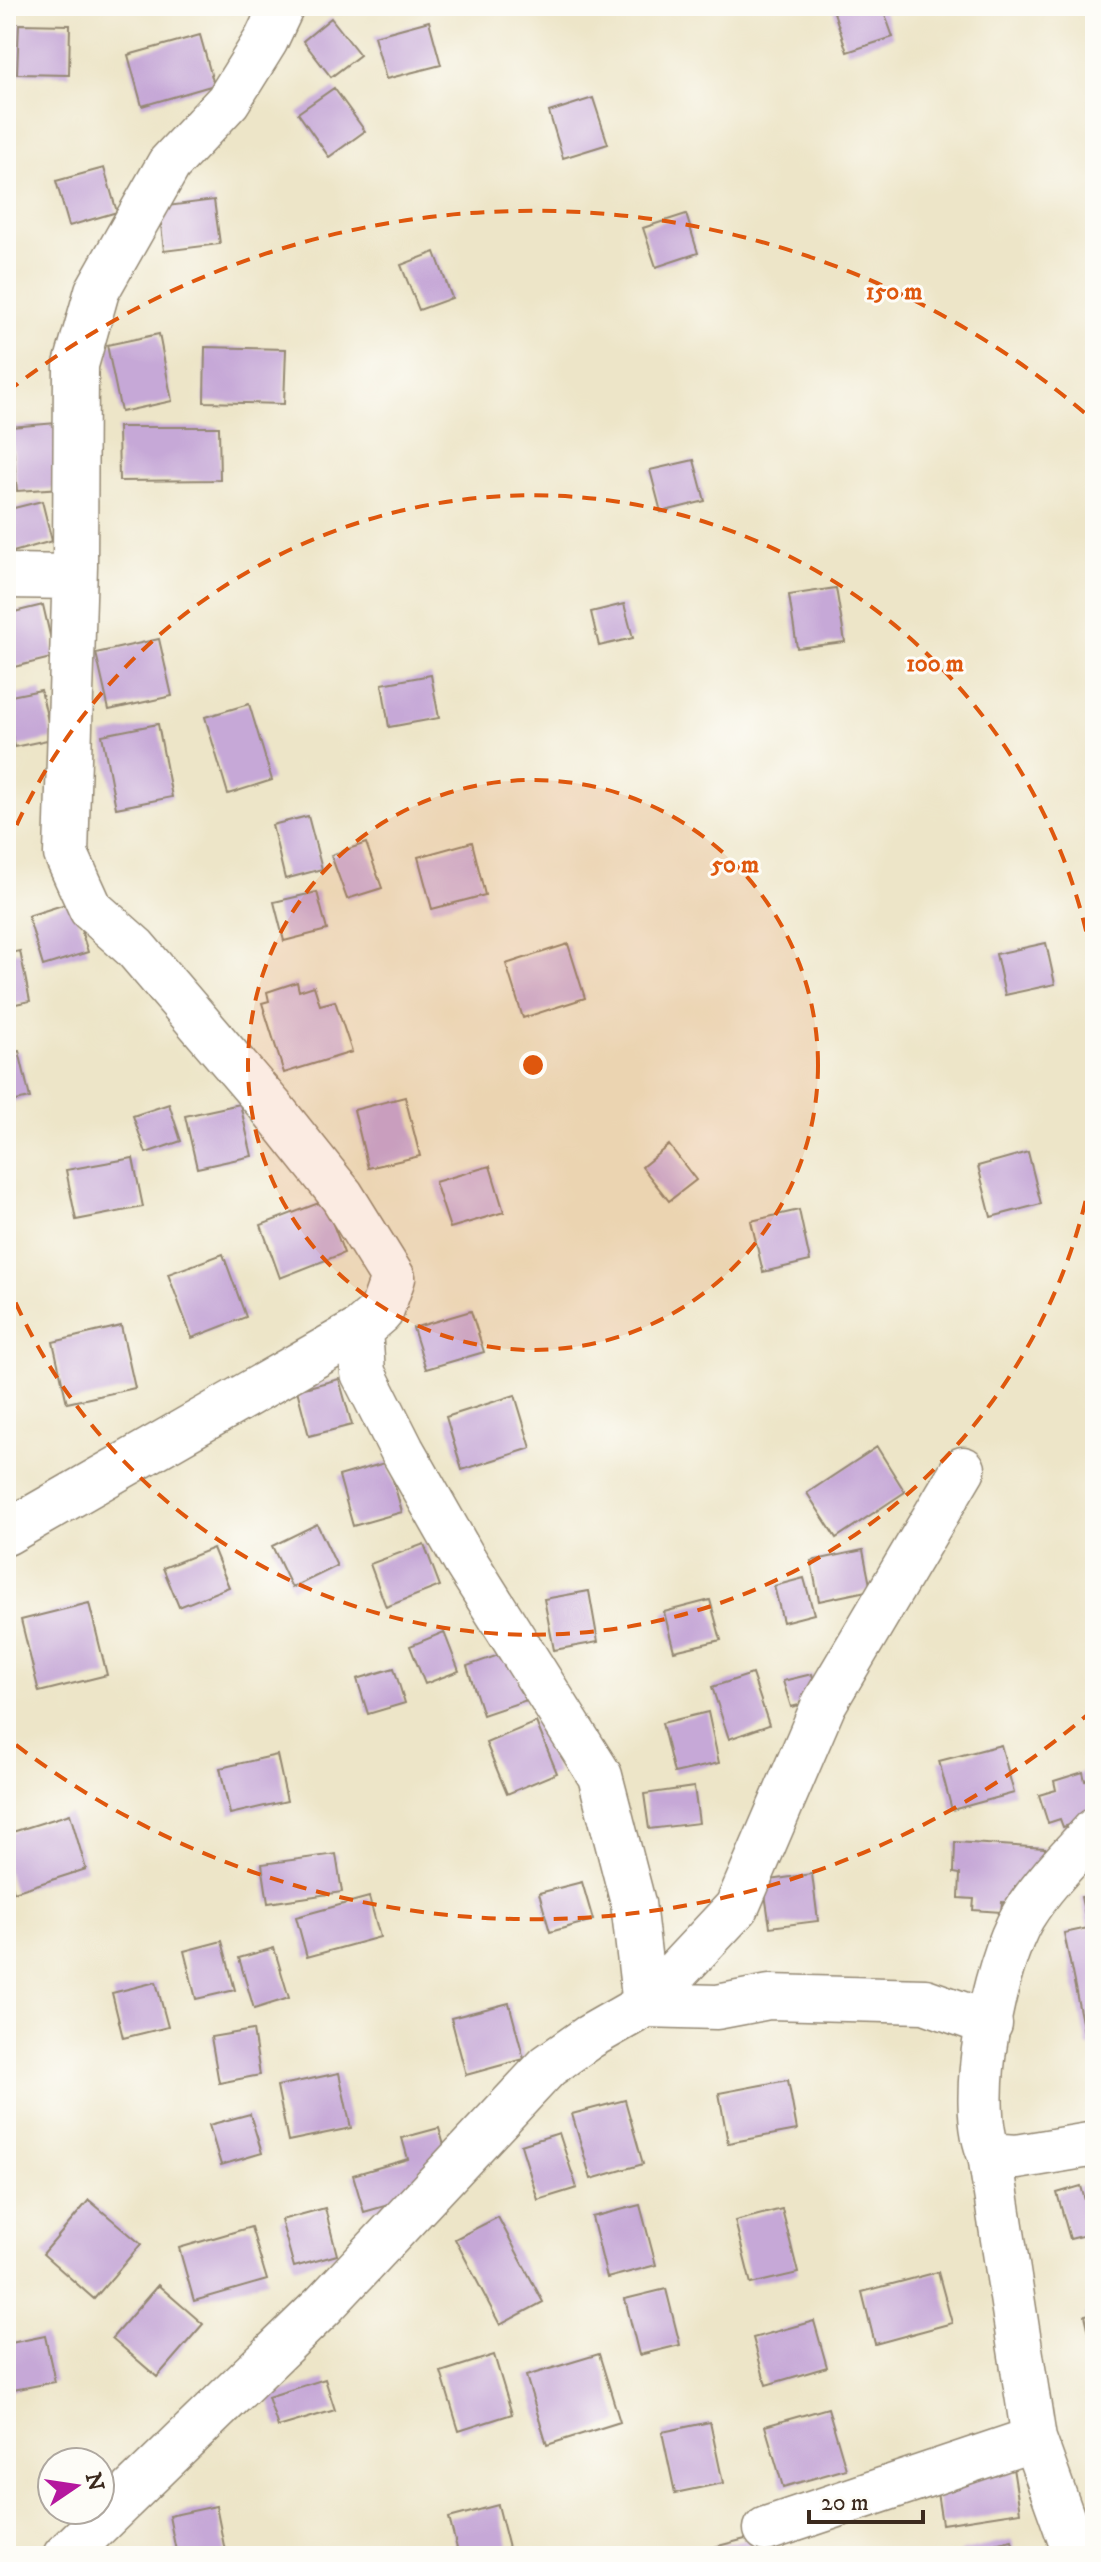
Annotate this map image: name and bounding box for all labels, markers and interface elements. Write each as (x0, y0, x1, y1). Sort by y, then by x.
text: 150 m (866, 277, 922, 307)
text: 100 m (906, 649, 964, 679)
text: 50 m (710, 850, 759, 880)
centre of rings (519, 1051, 547, 1079)
north arrow (36, 2446, 116, 2526)
text: N (79, 2470, 109, 2494)
scale bar (809, 2474, 923, 2524)
text: 20 m (821, 2488, 869, 2518)

